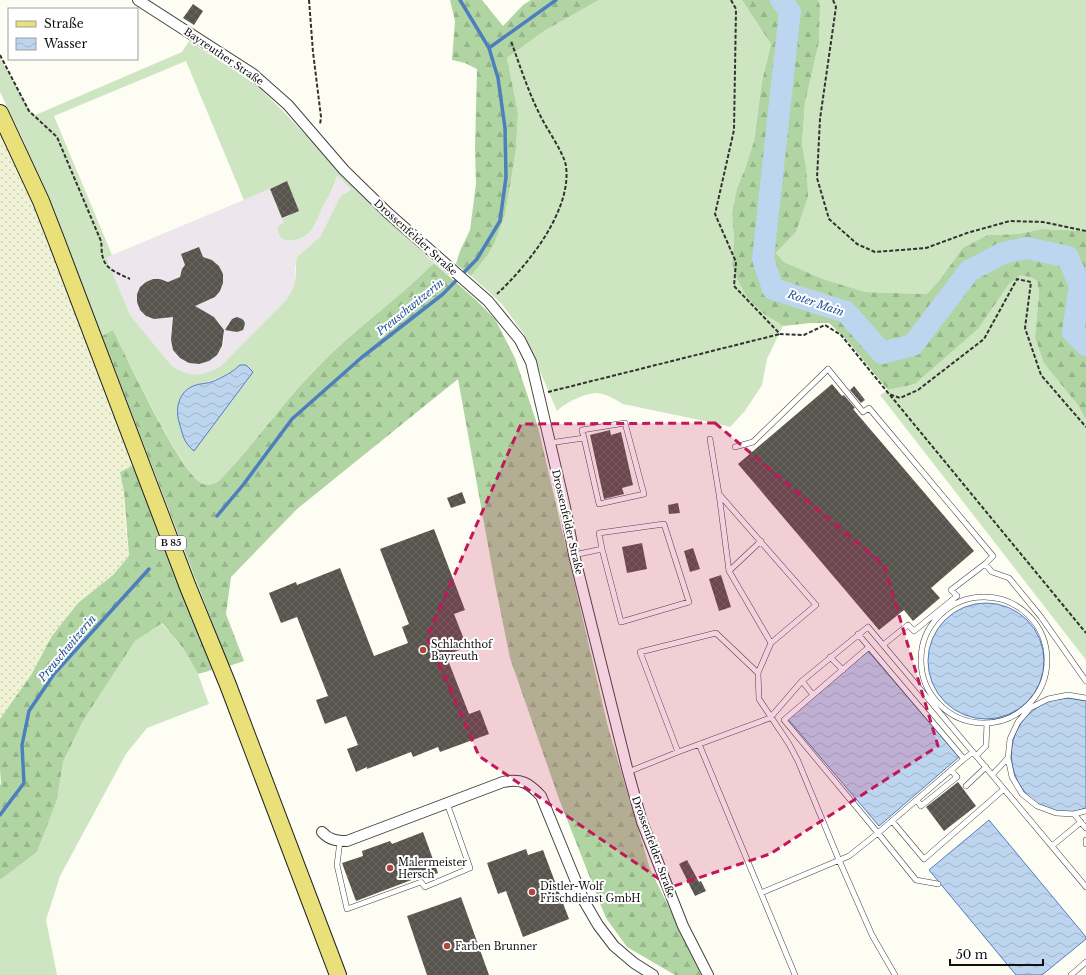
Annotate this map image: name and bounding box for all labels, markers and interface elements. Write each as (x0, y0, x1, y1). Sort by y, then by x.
legend (8, 8, 138, 60)
text: Straße (44, 16, 84, 31)
street label: Bayreuther Straße (181, 25, 266, 88)
text: Wasser (43, 36, 87, 51)
street label: Drossenfelder Straße (371, 197, 460, 278)
water label: Preuschwitzerin (373, 275, 447, 339)
water label: Roter Main (785, 287, 846, 319)
street label: Drossenfelder Straße (549, 468, 586, 576)
road number: B 85 (156, 536, 186, 550)
water label: Preuschwitzerin (34, 612, 99, 685)
place label: Schlachthof Bayreuth (431, 638, 494, 663)
marker: Schlachthof Bayreuth (418, 645, 428, 655)
street label: Drossenfelder Straße (629, 794, 678, 900)
place label: Malermeister Hersch (398, 856, 467, 881)
marker: Malermeister Hersch (385, 863, 395, 873)
place label: Distler-Wolf Frischdienst GmbH (540, 880, 641, 905)
marker: Distler-Wolf Frischdienst GmbH (527, 887, 537, 897)
place label: Farben Brunner (455, 940, 537, 953)
marker: Farben Brunner (442, 941, 452, 951)
scale bar (950, 941, 1043, 967)
text: 50 m (956, 947, 988, 962)

